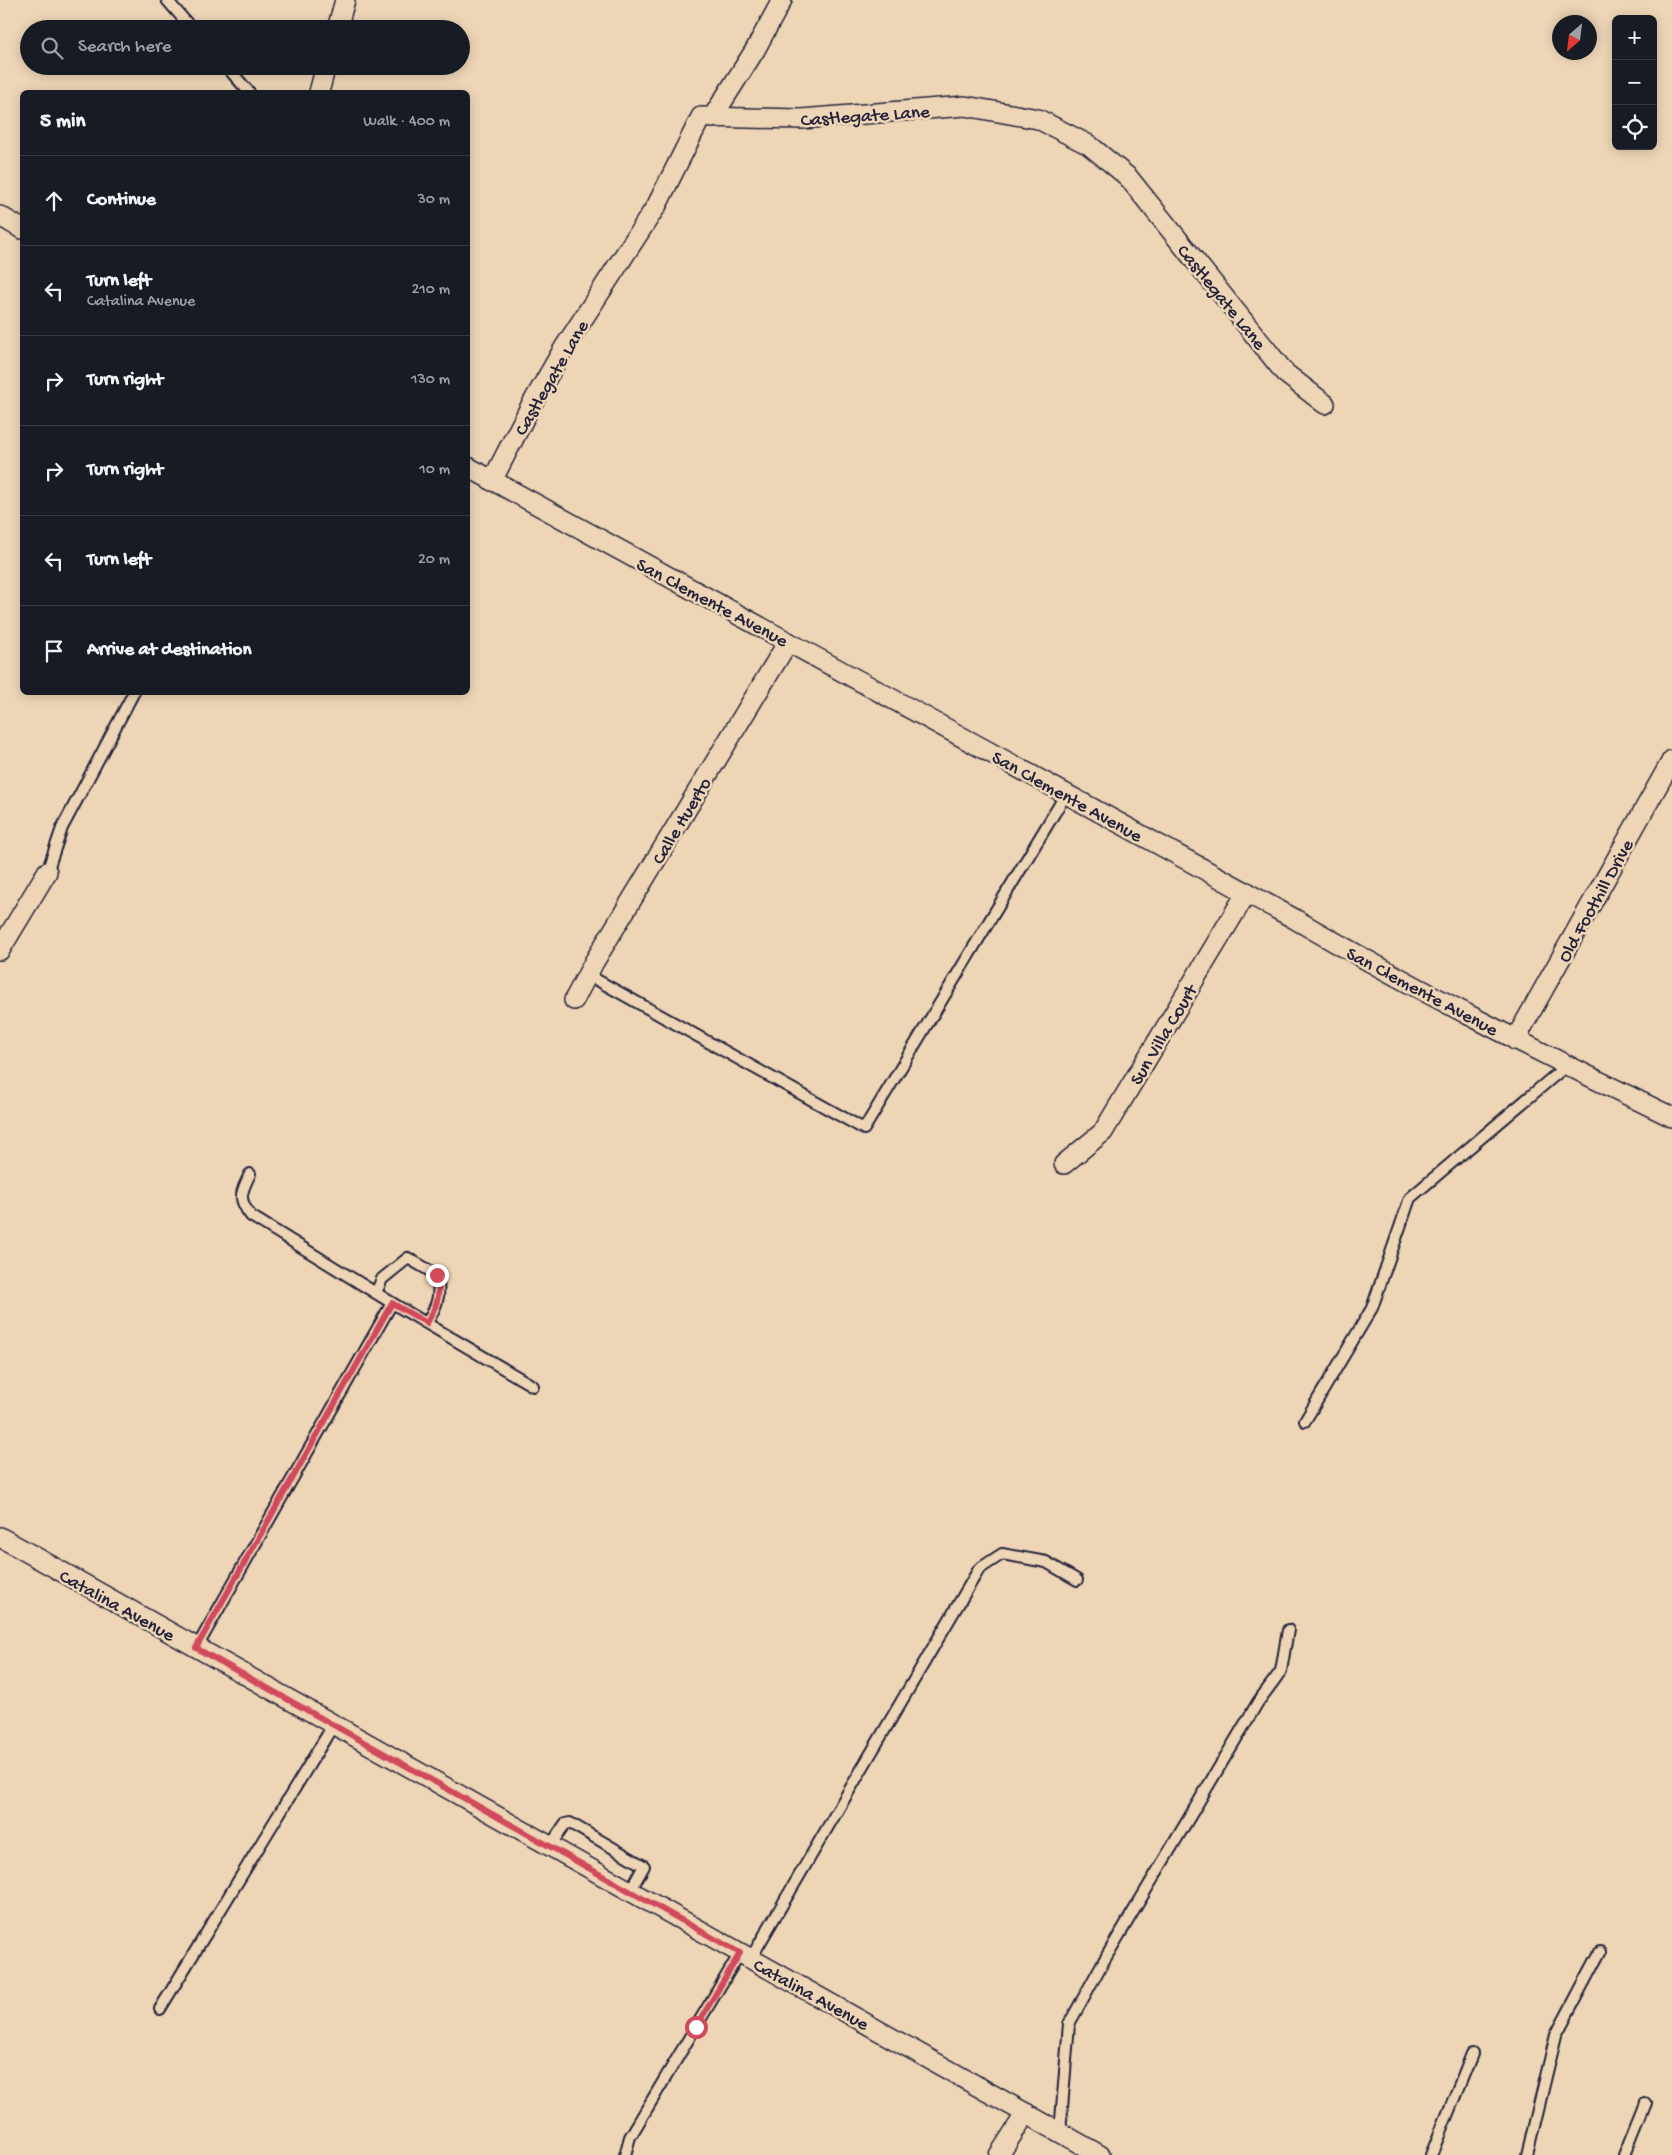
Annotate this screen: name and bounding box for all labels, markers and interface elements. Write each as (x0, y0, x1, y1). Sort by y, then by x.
north arrow (1552, 15, 1597, 60)
map controls (1612, 15, 1657, 150)
button: + (1612, 15, 1657, 60)
search box (20, 20, 470, 75)
icon: search (38, 34, 66, 62)
text: Search here (78, 36, 172, 59)
button: − (1612, 60, 1657, 105)
street label: Castlegate Lane (800, 101, 931, 133)
button: locate (1612, 105, 1657, 150)
text: 5 min (40, 110, 85, 135)
text: Walk · 400 m (363, 113, 450, 132)
icon: ahead (40, 187, 68, 215)
text: Continue (87, 189, 156, 212)
text: 30 m (417, 191, 450, 210)
street label: Castlegate Lane (1171, 241, 1270, 356)
text: Turn left (87, 270, 151, 293)
icon: left (40, 277, 68, 305)
text: 210 m (411, 281, 450, 300)
text: Catalina Avenue (87, 293, 195, 312)
street label: Castlegate Lane (511, 317, 595, 441)
icon: right (40, 367, 68, 395)
text: Turn right (87, 369, 163, 392)
text: 130 m (411, 371, 450, 390)
icon: right (40, 457, 68, 485)
text: Turn right (87, 459, 163, 482)
text: 10 m (419, 461, 450, 480)
icon: left (40, 547, 68, 575)
text: Turn left (87, 549, 151, 572)
text: 20 m (418, 551, 450, 570)
street label: San Clemente Avenue (631, 554, 791, 654)
icon: arrive (40, 637, 68, 665)
text: Arrive at destination (87, 639, 251, 662)
street label: San Clemente Avenue (987, 747, 1146, 849)
street label: Calle Huerto (648, 774, 718, 869)
street label: Old Foothill Drive (1554, 836, 1640, 967)
street label: San Clemente Avenue (1341, 943, 1501, 1043)
street label: Sun Villa Court (1126, 980, 1205, 1090)
route end (426, 1264, 449, 1287)
street label: Catalina Avenue (54, 1566, 178, 1648)
street label: Catalina Avenue (748, 1955, 872, 2037)
route start (685, 2016, 708, 2039)

